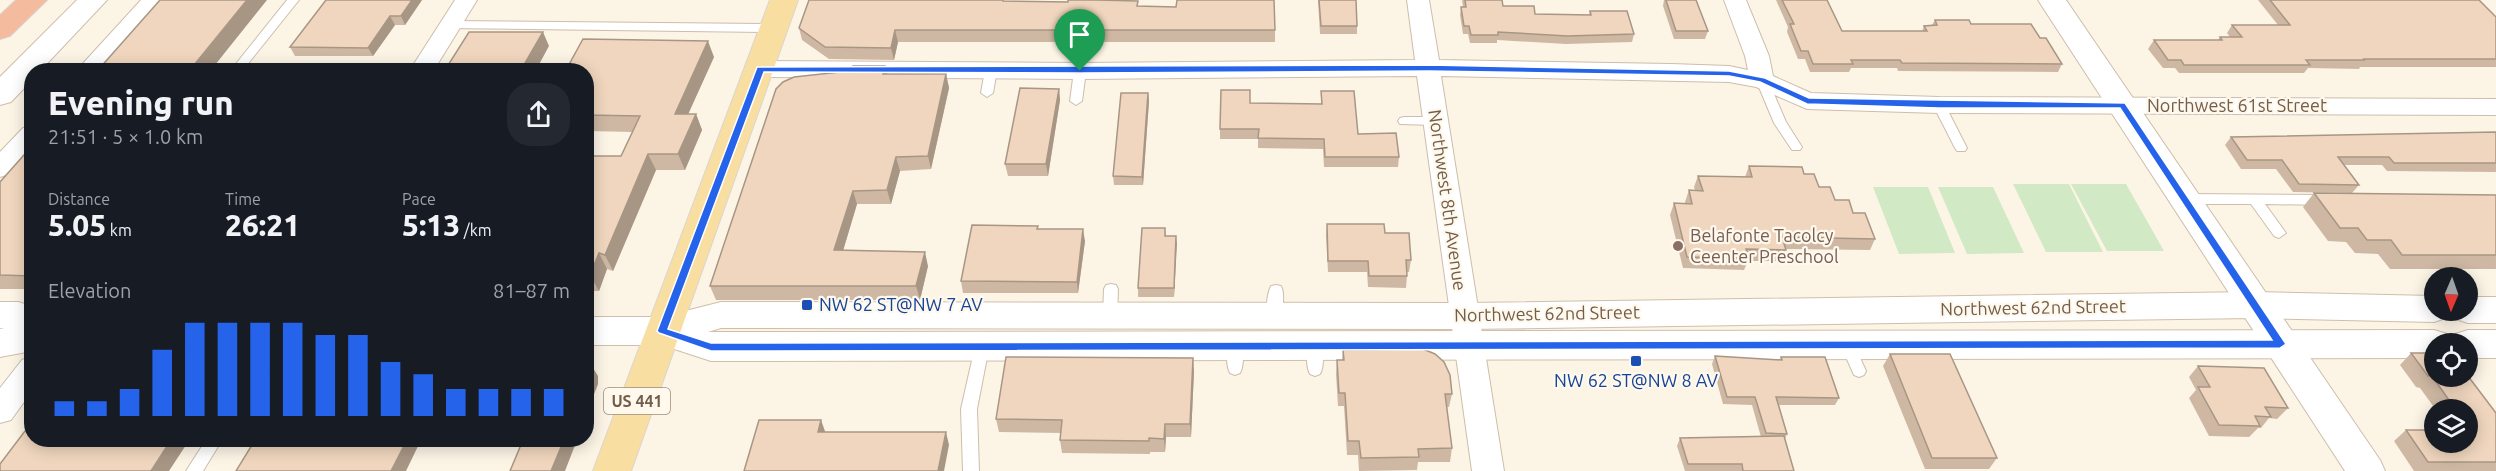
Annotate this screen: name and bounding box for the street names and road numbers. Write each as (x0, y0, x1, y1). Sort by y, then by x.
street label: Northwest 61st Street (2147, 95, 2327, 115)
street label: Northwest 8th Avenue (1425, 108, 1471, 292)
street label: Northwest 62nd Street (1940, 295, 2126, 319)
street label: Northwest 62nd Street (1454, 301, 1640, 325)
road number: US 441 (604, 388, 670, 414)

